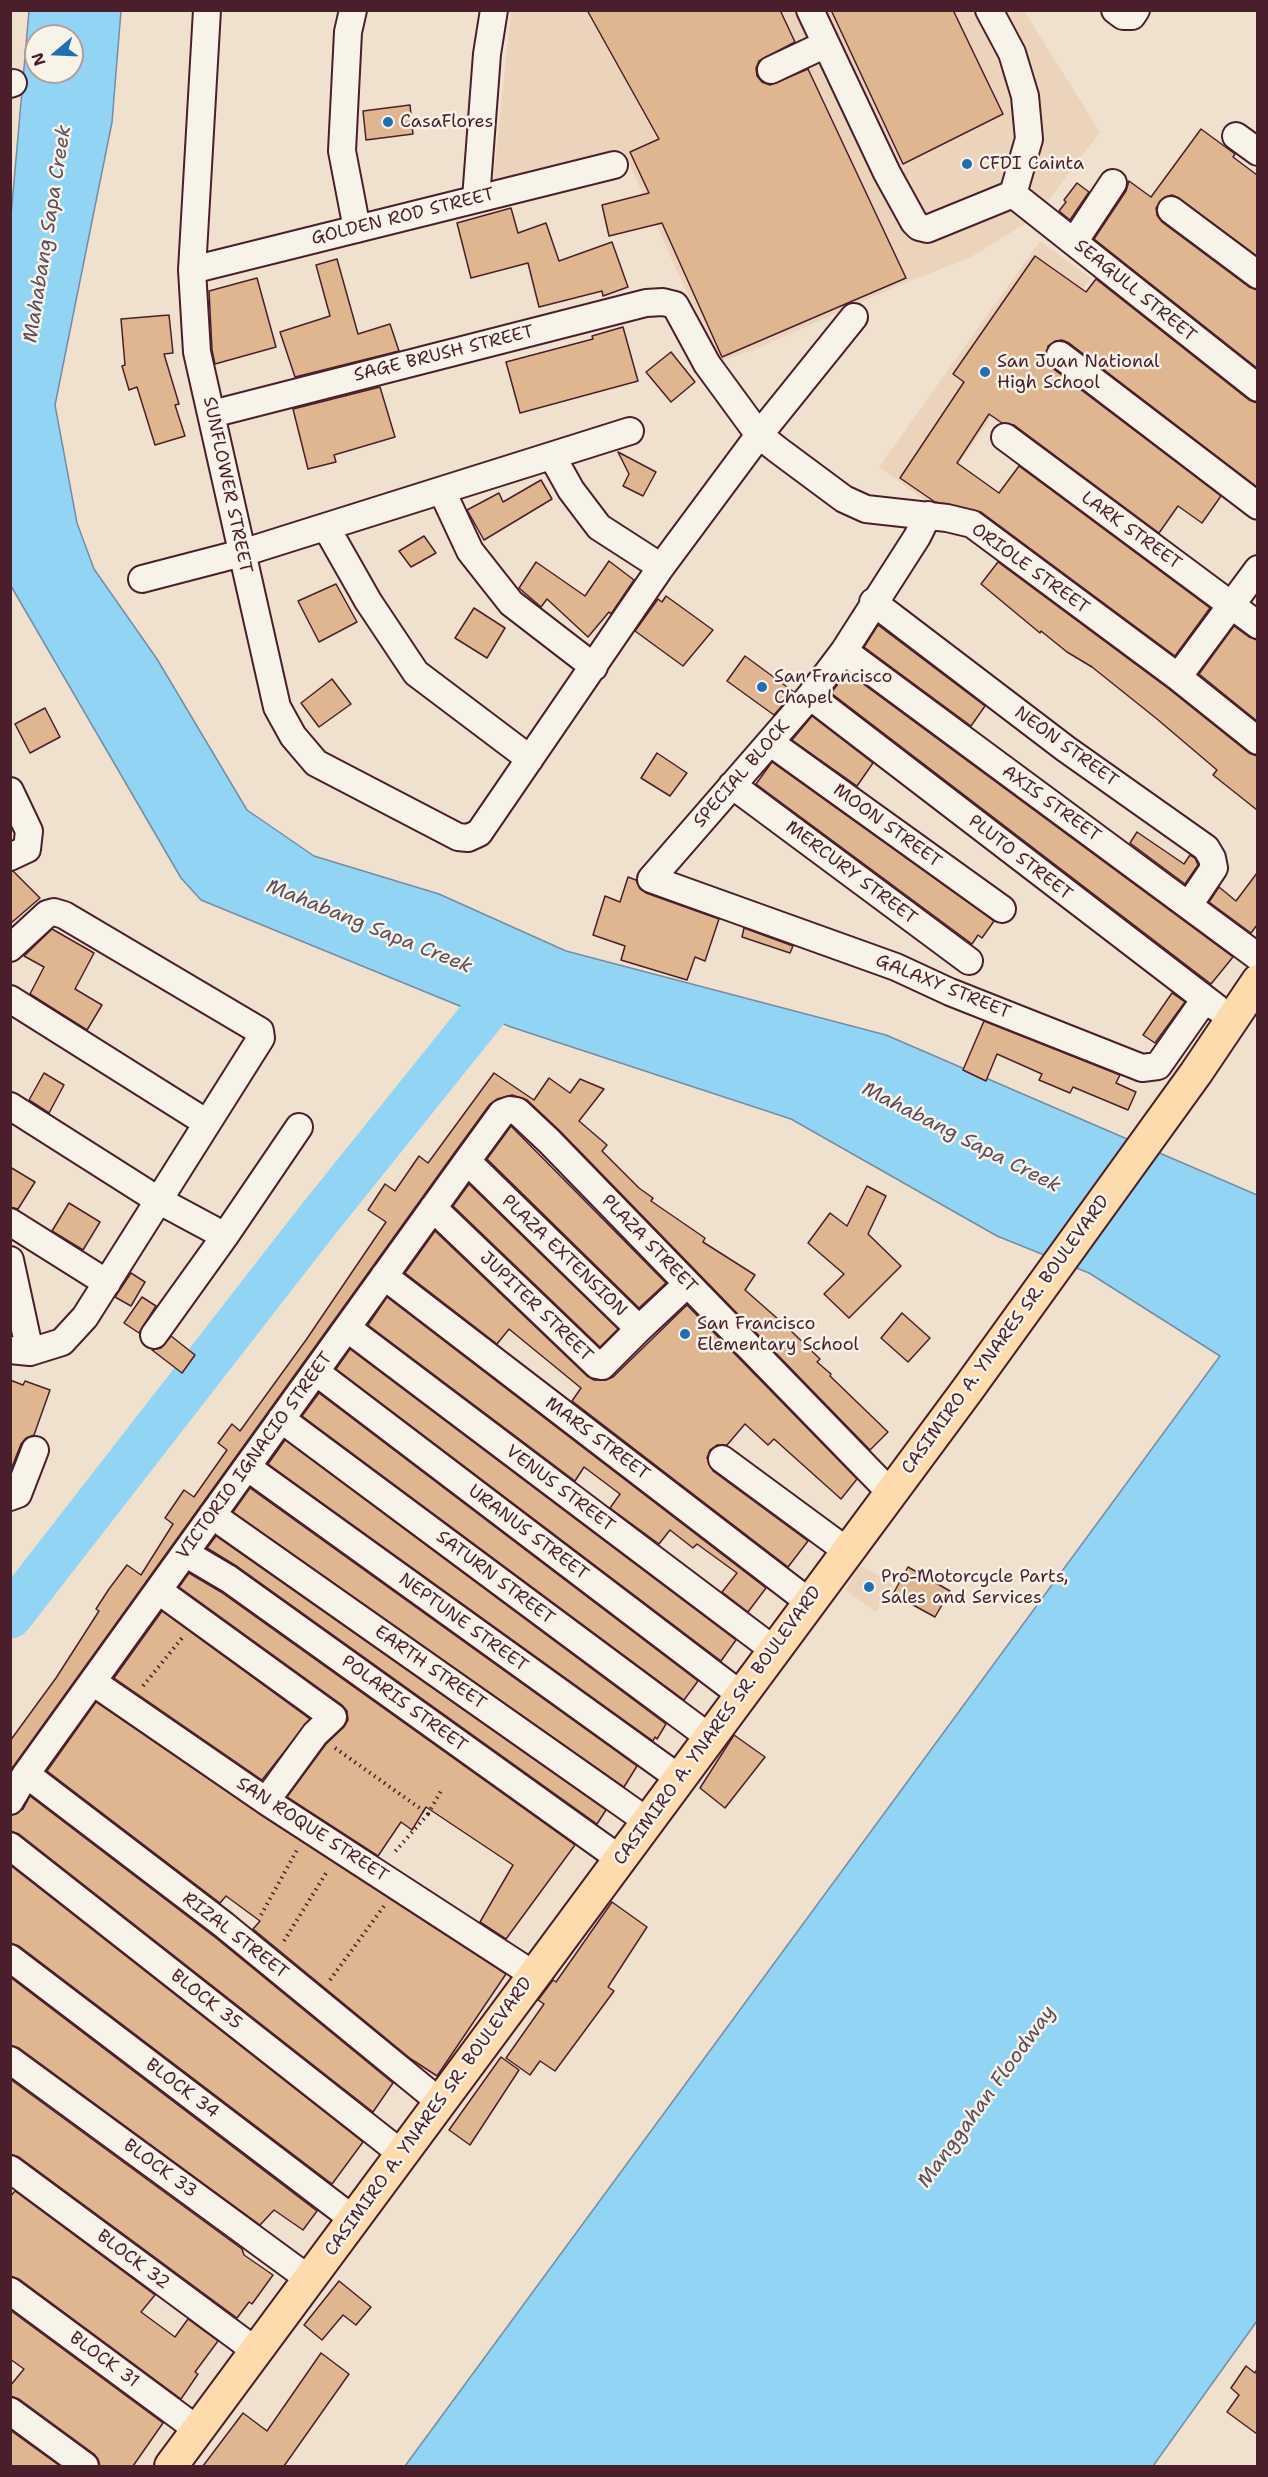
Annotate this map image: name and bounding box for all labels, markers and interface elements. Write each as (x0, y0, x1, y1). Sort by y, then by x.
north arrow (24, 24, 84, 84)
text: N (26, 50, 50, 69)
place label: CasaFlores (400, 111, 493, 133)
marker: CasaFlores (381, 115, 395, 129)
water label: Mahabang Sapa Creek (19, 124, 77, 344)
place label: CFDI Cainta (979, 153, 1084, 175)
marker: CFDI Cainta (960, 157, 974, 171)
street label: GOLDEN ROD STREET (309, 184, 497, 250)
street label: SEAGULL STREET (1070, 235, 1200, 347)
street label: SAGE BRUSH STREET (352, 321, 536, 387)
place label: San Juan National High School (997, 351, 1160, 394)
marker: San Juan National High School (978, 365, 992, 379)
street label: SUNFLOWER STREET (198, 395, 256, 575)
street label: LARK STREET (1077, 487, 1185, 575)
street label: ORIOLE STREET (967, 519, 1093, 619)
place label: San Francisco Chapel (774, 666, 892, 708)
marker: San Francisco Chapel (755, 680, 769, 694)
street label: NEON STREET (1010, 702, 1122, 792)
street label: SPECIAL BLOCK (689, 716, 795, 832)
street label: AXIS STREET (997, 761, 1105, 847)
street label: MOON STREET (829, 779, 945, 873)
street label: PLUTO STREET (964, 811, 1076, 905)
street label: MERCURY STREET (781, 817, 921, 929)
water label: Mahabang Sapa Creek (263, 875, 475, 979)
street label: GALAXY STREET (872, 950, 1014, 1024)
water label: Mahabang Sapa Creek (858, 1077, 1064, 1199)
street label: PLAZA STREET (597, 1190, 701, 1298)
street label: PLAZA EXTENSION (497, 1191, 631, 1321)
street label: CASIMIRO A. YNARES SR. BOULEVARD (897, 1191, 1115, 1479)
street label: JUPITER STREET (475, 1247, 597, 1367)
place label: San Francisco Elementary School (697, 1313, 859, 1356)
marker: San Francisco Elementary School (678, 1327, 692, 1341)
street label: VICTORIO IGNACIO STREET (173, 1348, 337, 1564)
street label: MARS STREET (541, 1393, 653, 1485)
street label: VENUS STREET (501, 1441, 619, 1537)
street label: URANUS STREET (464, 1481, 592, 1585)
street label: SATURN STREET (431, 1526, 559, 1630)
place label: Pro-Motorcycle Parts, Sales and Services (881, 1566, 1069, 1608)
street label: NEPTUNE STREET (394, 1569, 532, 1677)
marker: Pro-Motorcycle Parts, Sales and Services (862, 1580, 876, 1594)
street label: CASIMIRO A. YNARES SR. BOULEVARD (609, 1582, 827, 1870)
street label: EARTH STREET (370, 1621, 490, 1715)
street label: POLARIS STREET (337, 1651, 471, 1757)
street label: SAN ROQUE STREET (232, 1773, 392, 1887)
street label: RIZAL STREET (178, 1888, 292, 1984)
street label: BLOCK 35 (166, 1965, 246, 2035)
street label: CASIMIRO A. YNARES SR. BOULEVARD (320, 1973, 538, 2261)
water label: Manggahan Floodway (913, 2001, 1061, 2193)
street label: BLOCK 34 (141, 2054, 223, 2124)
street label: BLOCK 33 (119, 2135, 201, 2203)
street label: BLOCK 32 (92, 2226, 174, 2294)
street label: BLOCK 31 (65, 2328, 143, 2392)

